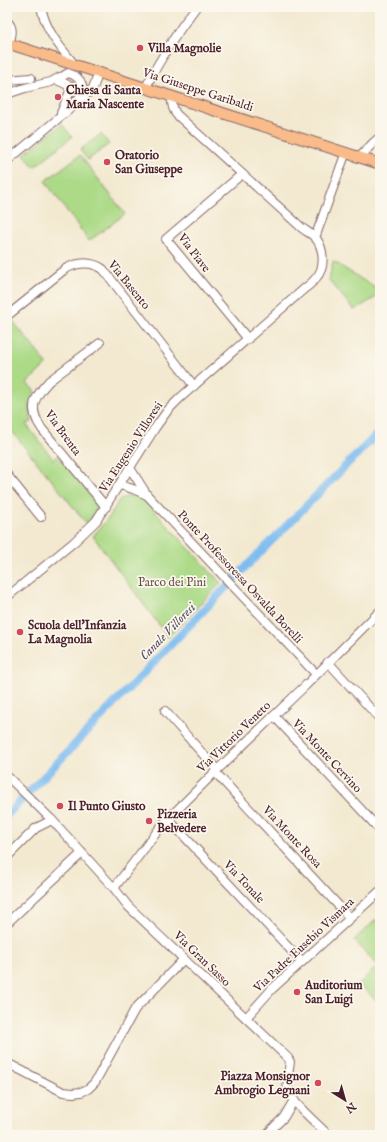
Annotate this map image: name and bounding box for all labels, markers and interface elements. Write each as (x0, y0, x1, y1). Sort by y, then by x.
place label: Villa Magnolie (147, 41, 222, 57)
marker: Villa Magnolie (135, 43, 145, 53)
street label: Via Giuseppe Garibaldi (140, 65, 255, 116)
place label: Chiesa di Santa Maria Nascente (66, 83, 144, 112)
marker: Chiesa di Santa Maria Nascente (53, 92, 63, 102)
place label: Oratorio San Giuseppe (115, 148, 183, 178)
marker: Oratorio San Giuseppe (102, 157, 112, 167)
street label: Via Piave (174, 230, 214, 276)
street label: Via Basento (104, 257, 154, 313)
street label: Via Eugenio Villoresi (95, 399, 166, 496)
street label: Via Brenta (41, 407, 85, 459)
street label: Ponte Professoressa Osvalda Borelli (174, 507, 306, 647)
park label: Parco dei Pini (138, 575, 206, 590)
water label: Canale Villoresi (136, 599, 200, 664)
place label: Scuola dell'Infanzia La Magnolia (27, 618, 127, 648)
marker: Scuola dell'Infanzia La Magnolia (15, 627, 25, 637)
street label: Via Vittorio Veneto (193, 698, 274, 777)
street label: Via Monte Cervino (288, 715, 365, 796)
place label: Il Punto Giusto (68, 799, 146, 814)
marker: Il Punto Giusto (55, 801, 65, 811)
street label: Via Monte Rosa (259, 802, 325, 872)
place label: Pizzeria Belvedere (157, 807, 207, 836)
marker: Pizzeria Belvedere (144, 816, 154, 826)
street label: Via Tonale (220, 857, 268, 907)
street label: Via Padre Eusebio Vismara (250, 894, 358, 996)
street label: Via Gran Sasso (170, 927, 234, 990)
place label: Auditorium San Luigi (304, 978, 363, 1008)
marker: Auditorium San Luigi (292, 987, 302, 997)
place label: Piazza Monsignor Ambrogio Legnani (214, 1069, 311, 1099)
marker: Piazza Monsignor Ambrogio Legnani (313, 1078, 323, 1088)
north arrow (325, 1080, 365, 1120)
text: N (342, 1098, 359, 1116)

